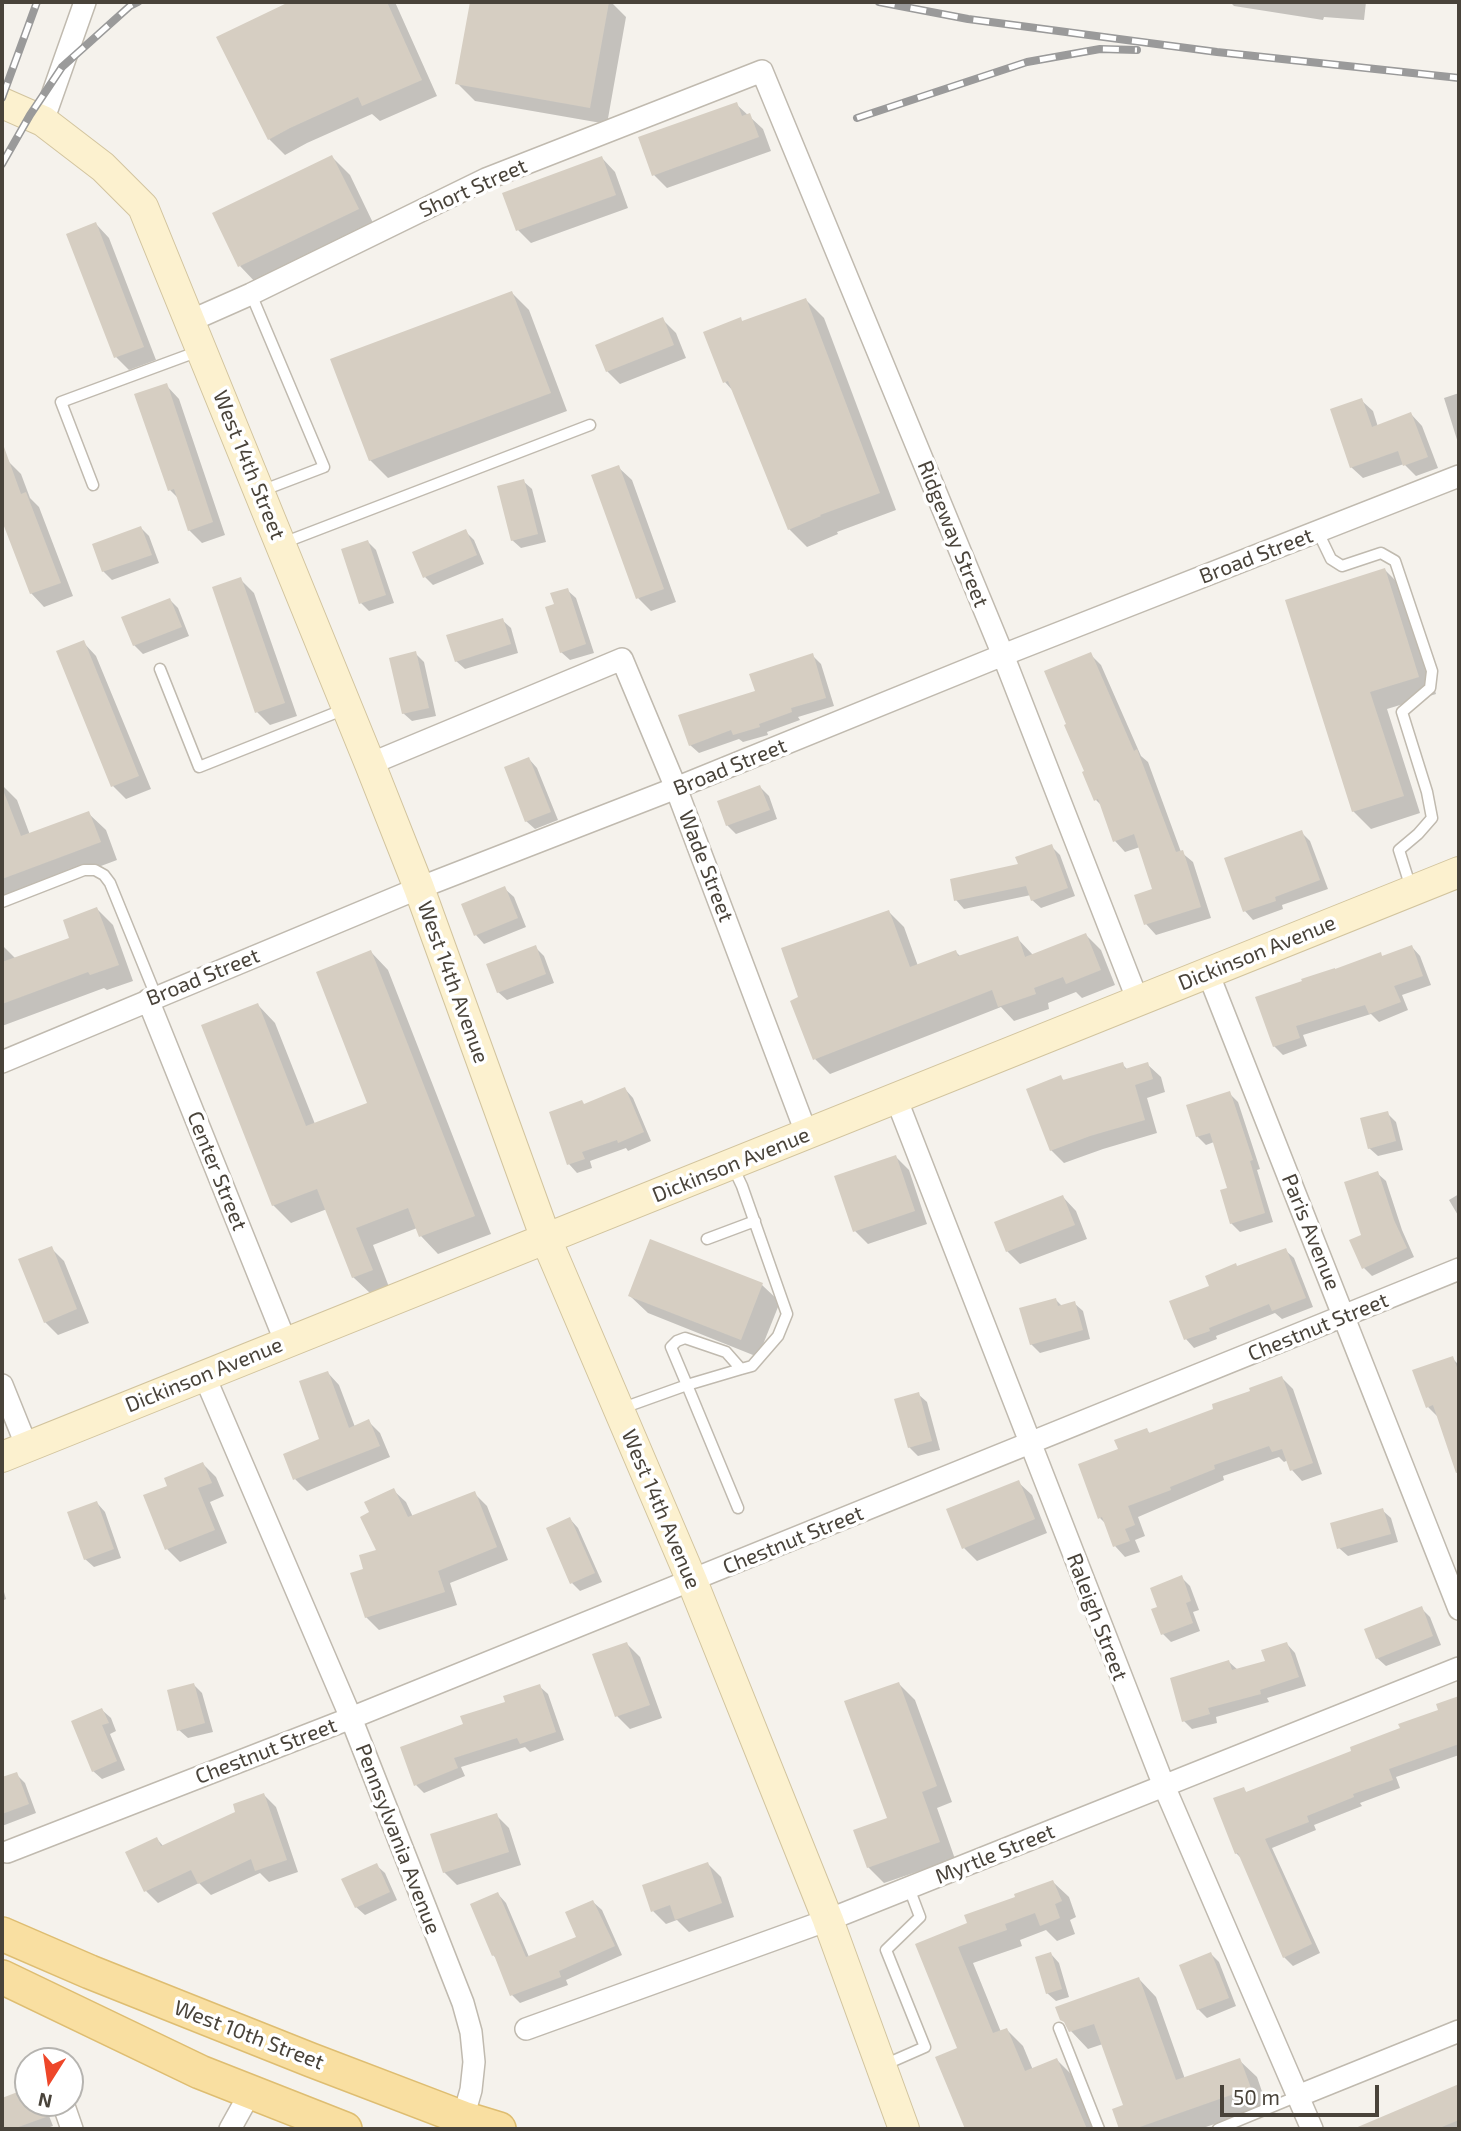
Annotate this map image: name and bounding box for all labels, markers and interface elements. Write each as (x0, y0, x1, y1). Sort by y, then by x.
street label: Short Street (415, 153, 531, 223)
street label: West 14th Street (208, 387, 290, 543)
street label: Ridgeway Street (912, 457, 994, 611)
street label: Broad Street (1196, 523, 1316, 589)
street label: Broad Street (670, 733, 790, 801)
street label: Wade Street (673, 807, 739, 925)
street label: West 14th Avenue (412, 897, 494, 1067)
street label: Dickinson Avenue (1175, 910, 1339, 996)
street label: Broad Street (143, 943, 263, 1011)
street label: Center Street (182, 1108, 252, 1234)
street label: Dickinson Avenue (649, 1122, 813, 1208)
street label: Paris Avenue (1276, 1170, 1346, 1294)
street label: Chestnut Street (1244, 1287, 1392, 1367)
street label: Dickinson Avenue (122, 1332, 286, 1418)
street label: West 14th Avenue (616, 1426, 706, 1592)
street label: Chestnut Street (719, 1500, 867, 1580)
street label: Raleigh Street (1061, 1550, 1133, 1684)
street label: Chestnut Street (192, 1712, 340, 1790)
street label: Pennsylvania Avenue (350, 1740, 446, 1938)
street label: Myrtle Street (932, 1819, 1058, 1889)
street label: West 10th Street (171, 1995, 327, 2075)
north arrow (14, 2047, 84, 2117)
scale bar (1223, 2072, 1382, 2116)
text: 50 m (1233, 2084, 1280, 2109)
text: N (36, 2088, 54, 2114)

